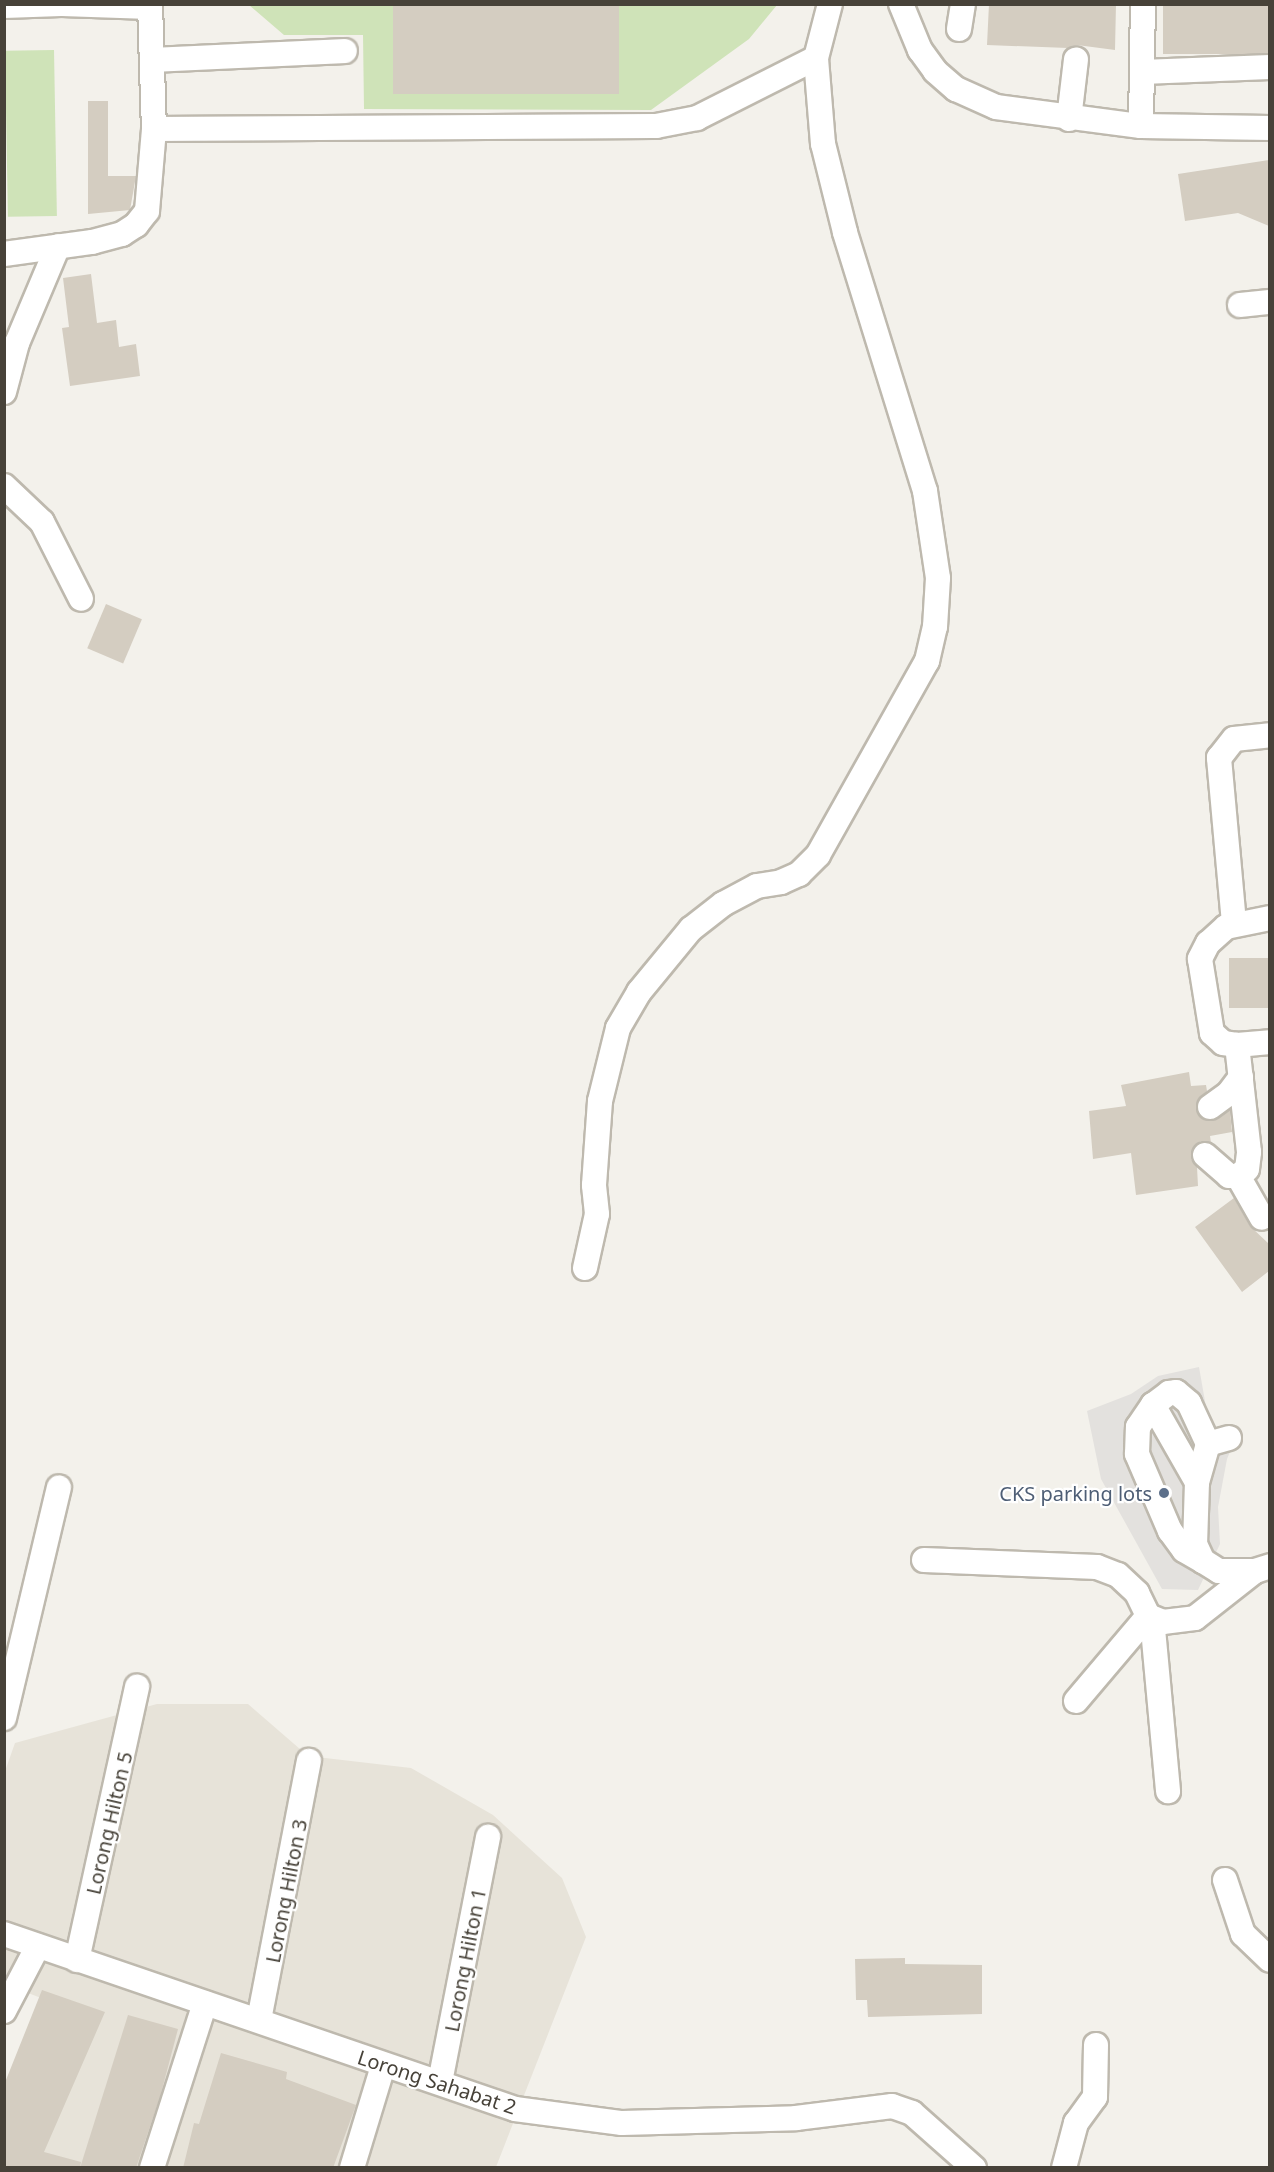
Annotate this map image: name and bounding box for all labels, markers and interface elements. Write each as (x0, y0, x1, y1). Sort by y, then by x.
place label: CKS parking lots (999, 1481, 1152, 1505)
marker: CKS parking lots (1157, 1486, 1171, 1500)
street label: Lorong Hilton 5 (81, 1749, 137, 1897)
street label: Lorong Hilton 3 (260, 1817, 312, 1965)
street label: Lorong Hilton 1 (439, 1886, 491, 2034)
street label: Lorong Sahabat 2 (355, 2045, 519, 2119)

